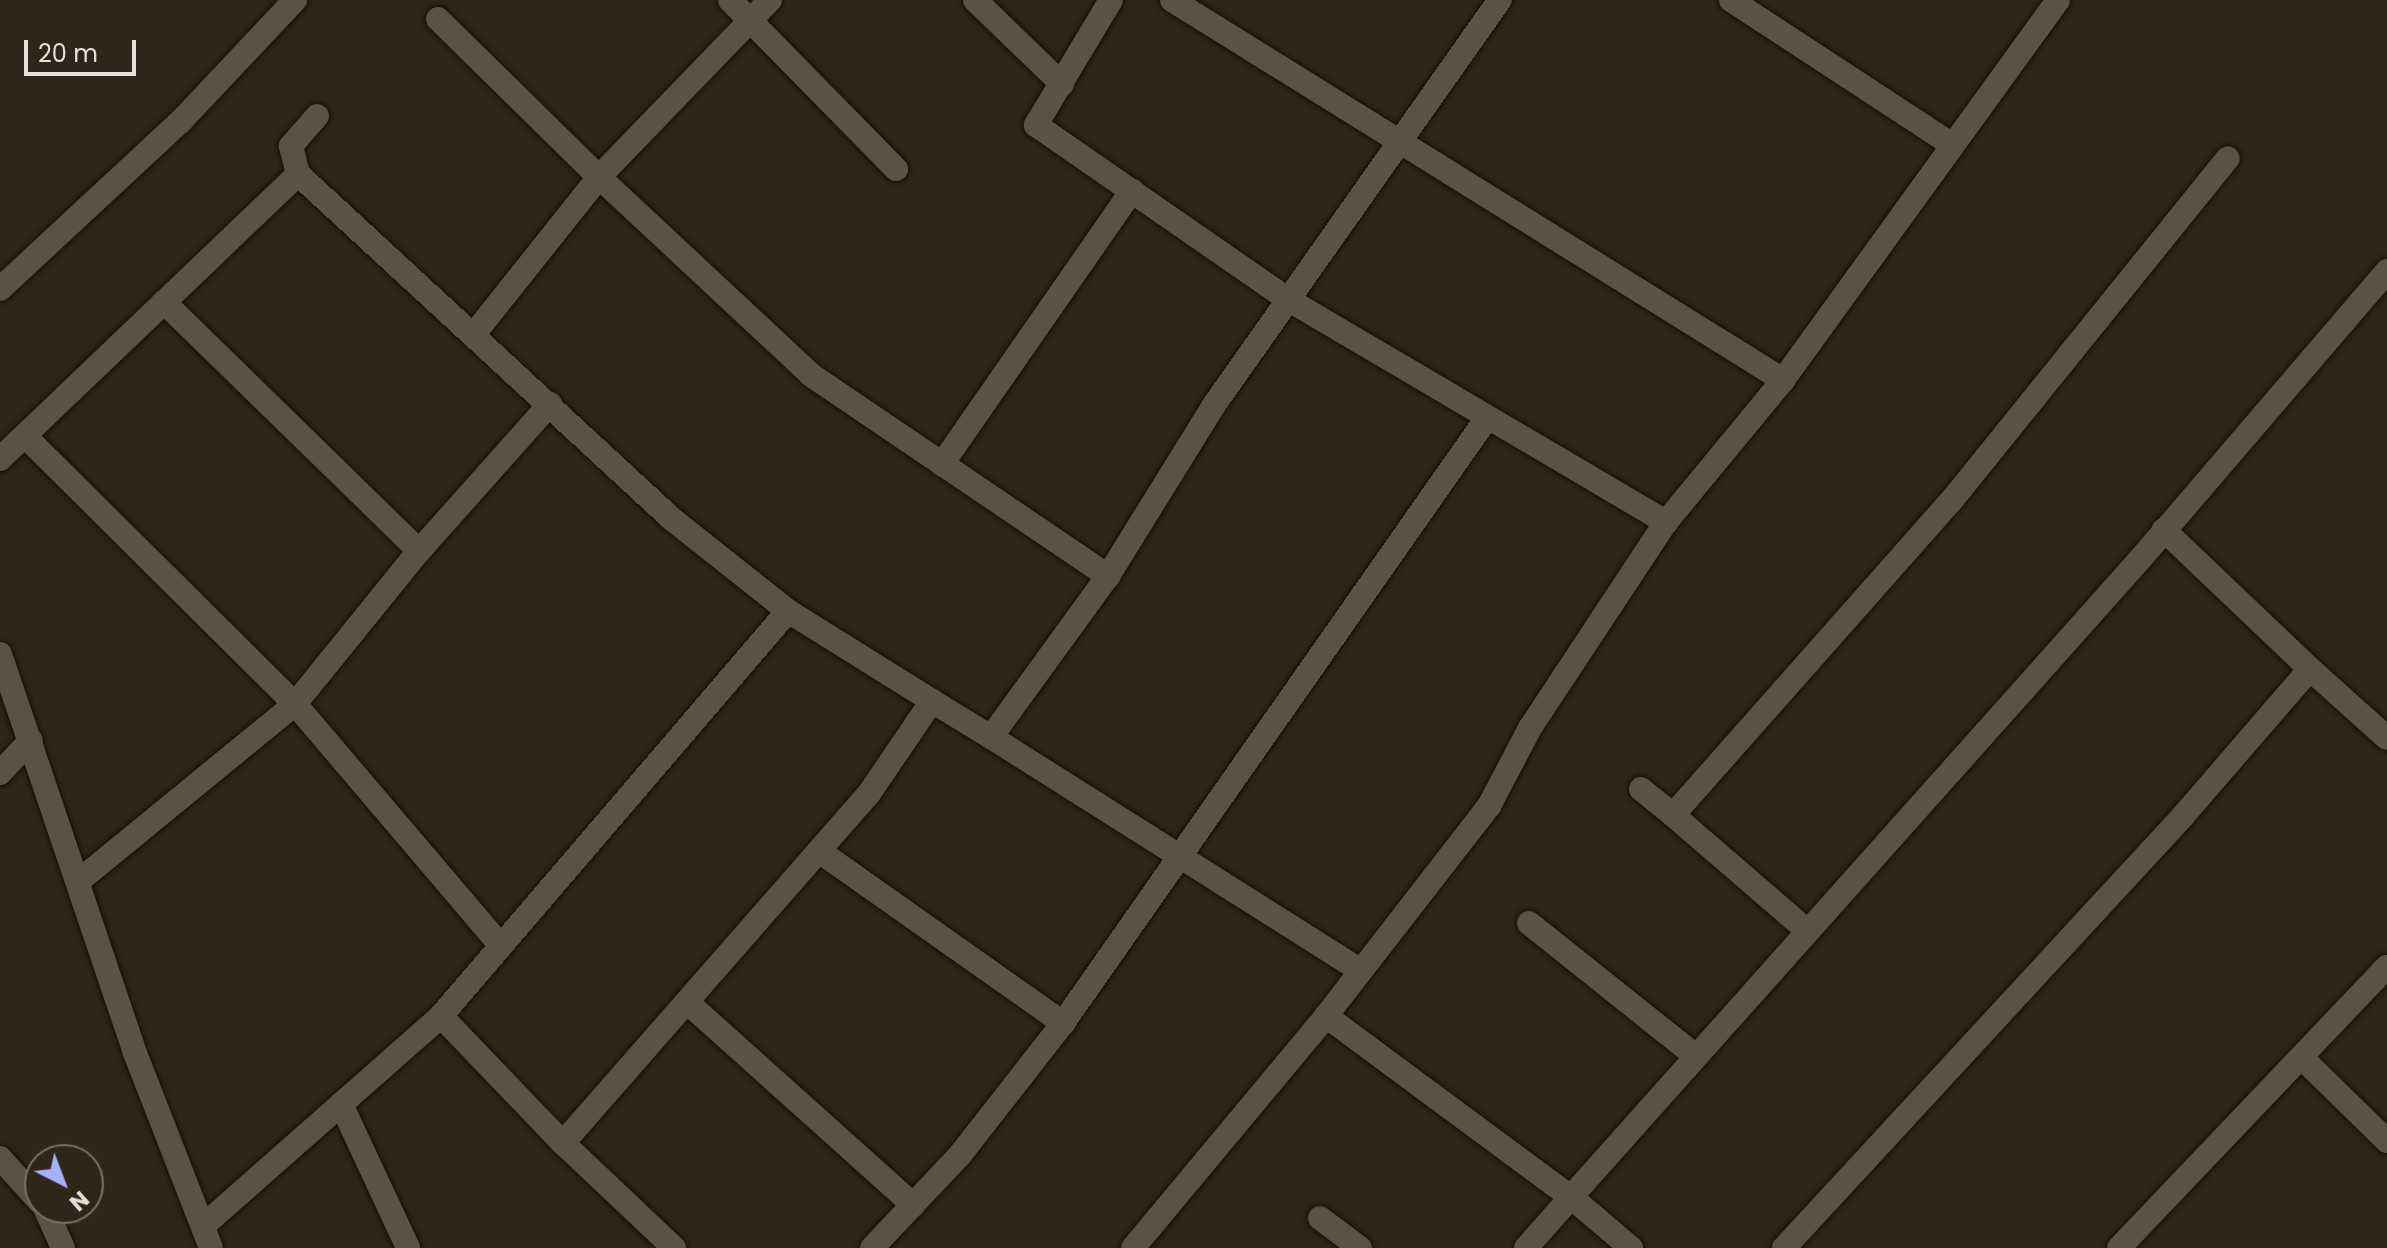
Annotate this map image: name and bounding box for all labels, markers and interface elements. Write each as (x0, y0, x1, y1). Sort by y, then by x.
scale bar (28, 24, 140, 74)
text: 20 m (38, 37, 98, 70)
north arrow (24, 1144, 104, 1224)
text: N (63, 1184, 96, 1218)

